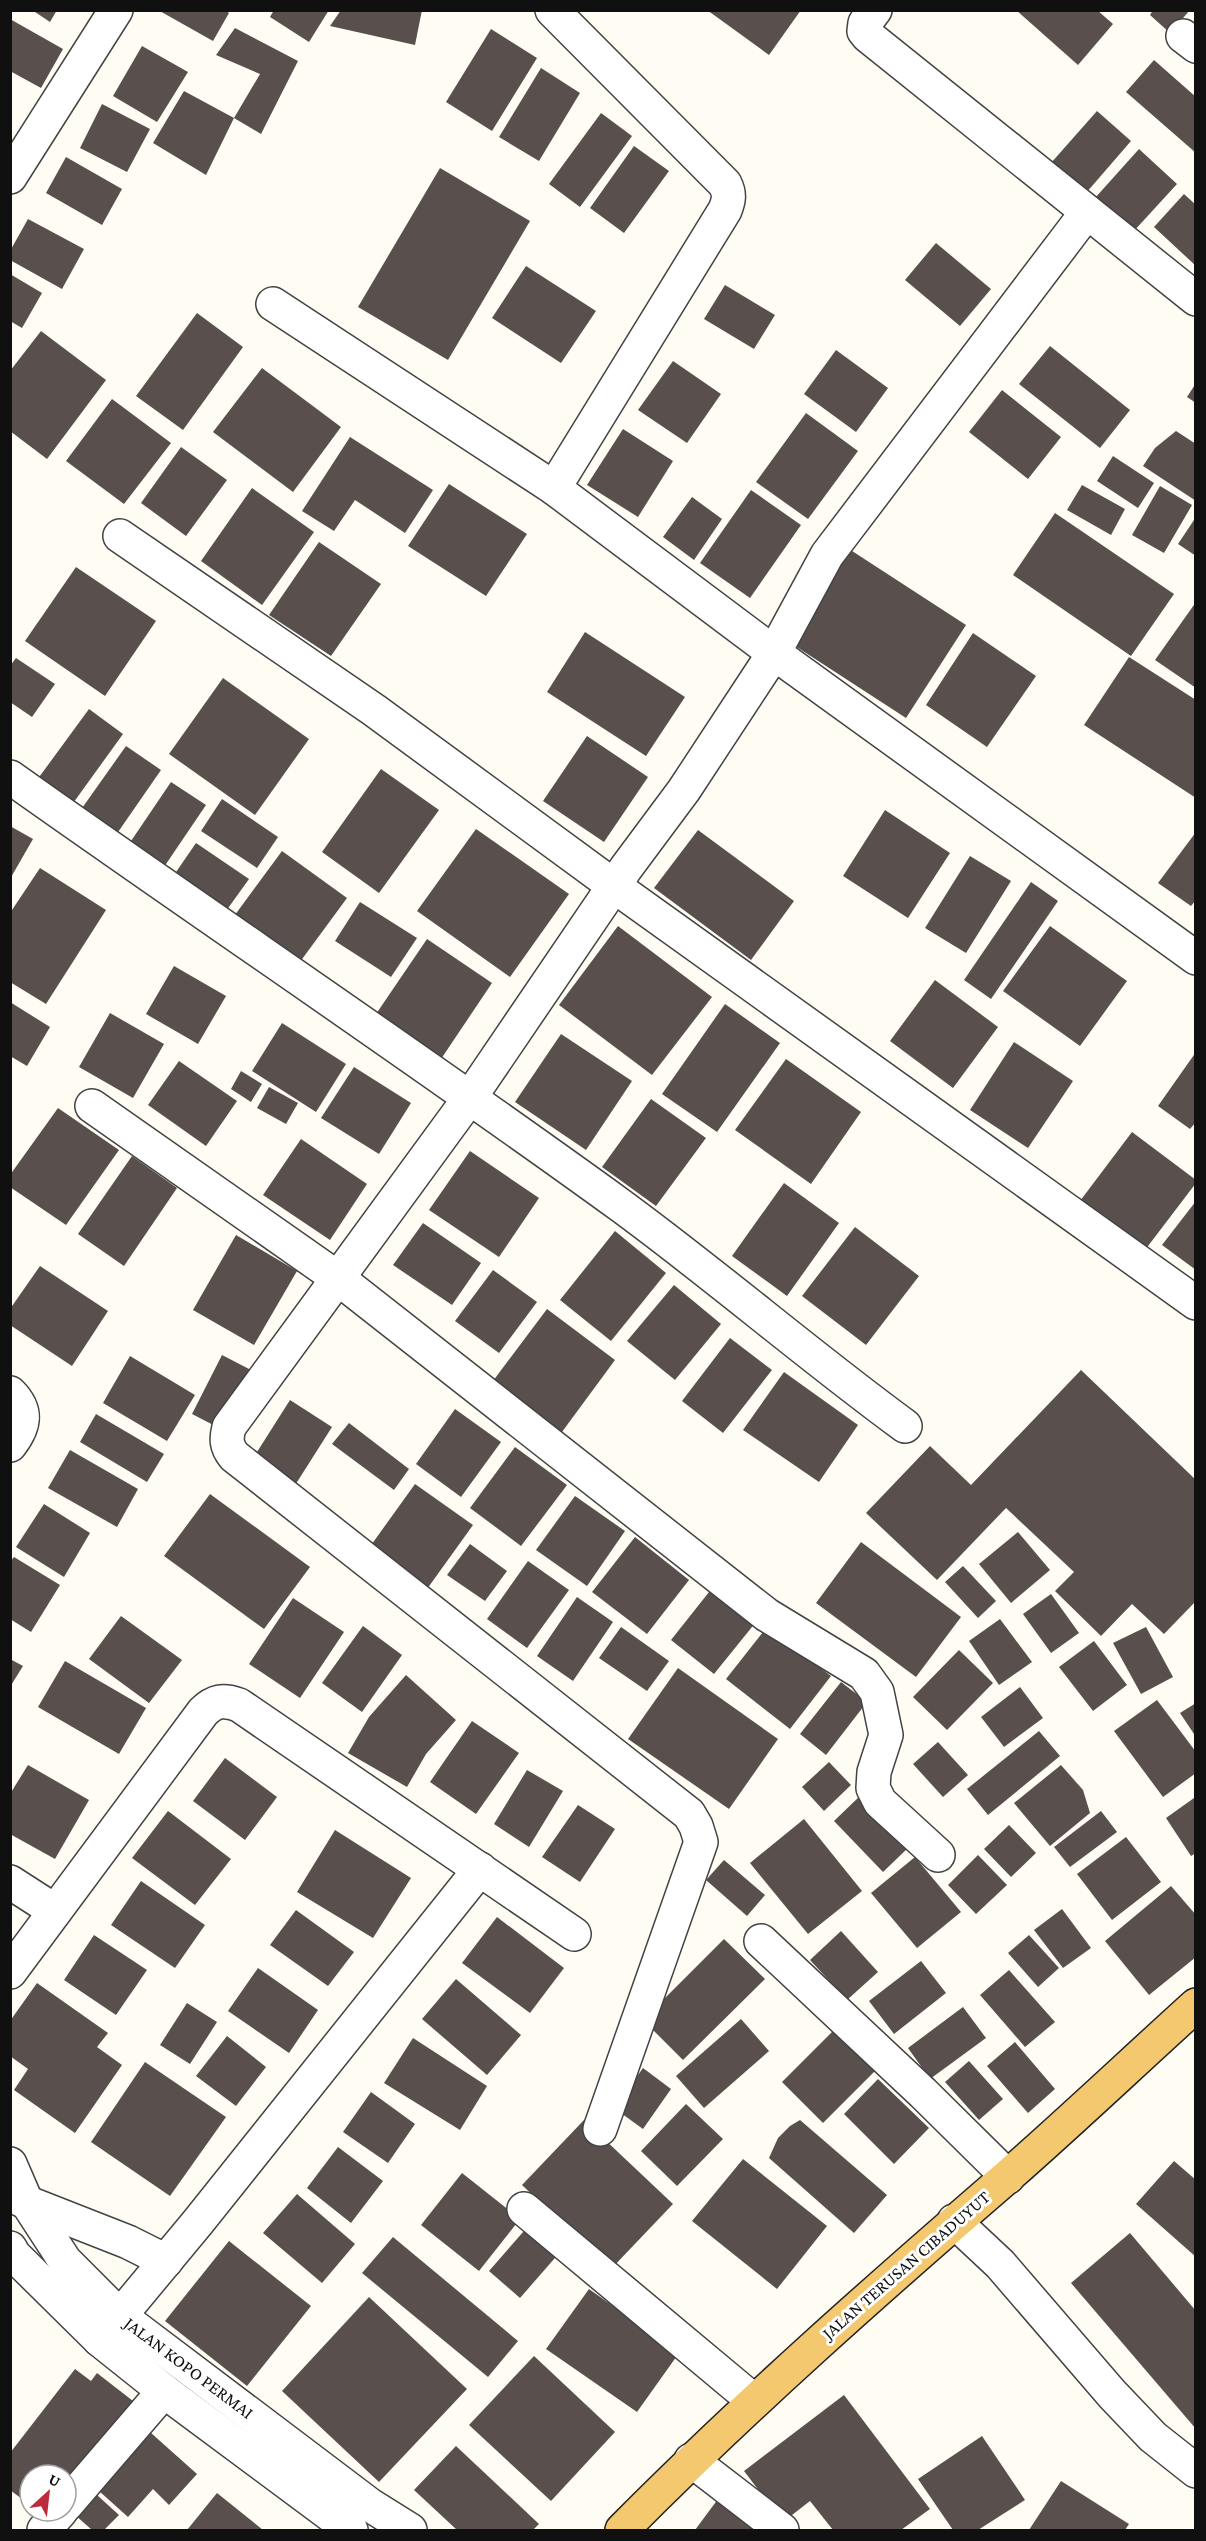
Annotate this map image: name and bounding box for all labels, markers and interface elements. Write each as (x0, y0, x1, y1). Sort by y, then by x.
street label: JALAN TERUSAN CIBADUYUT (817, 2187, 994, 2345)
street label: JALAN KOPO PERMAI (119, 2312, 257, 2423)
north arrow (18, 2463, 78, 2523)
text: U (46, 2470, 63, 2490)

